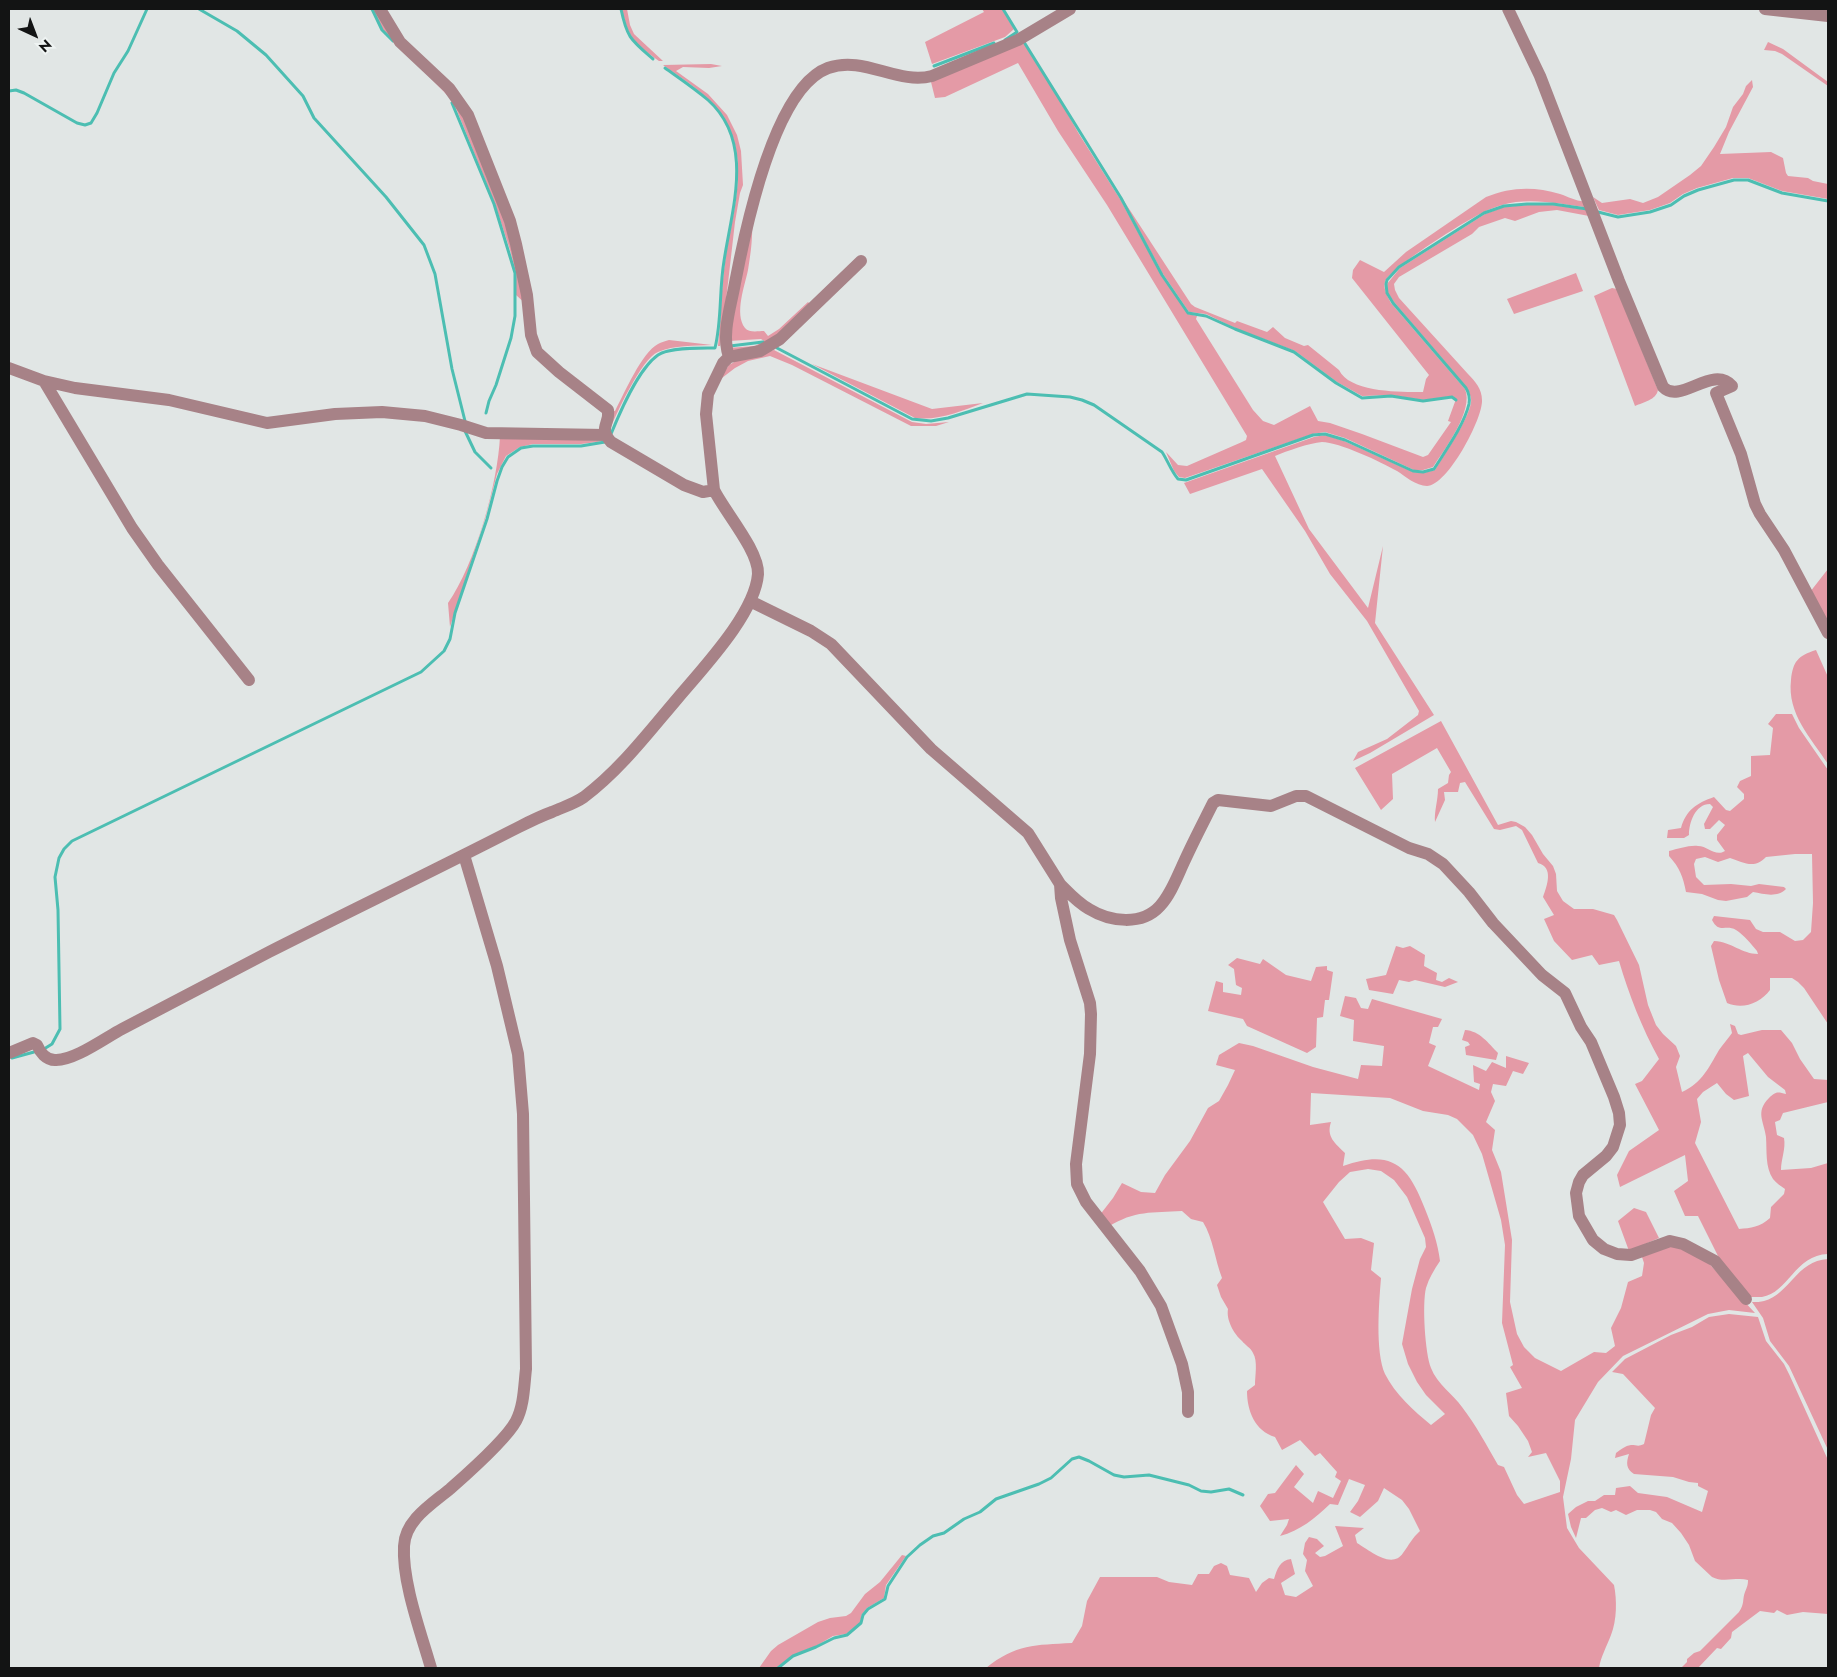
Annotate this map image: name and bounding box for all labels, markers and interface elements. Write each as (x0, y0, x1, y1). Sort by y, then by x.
north arrow (10, 10, 60, 60)
text: N (34, 35, 56, 57)

